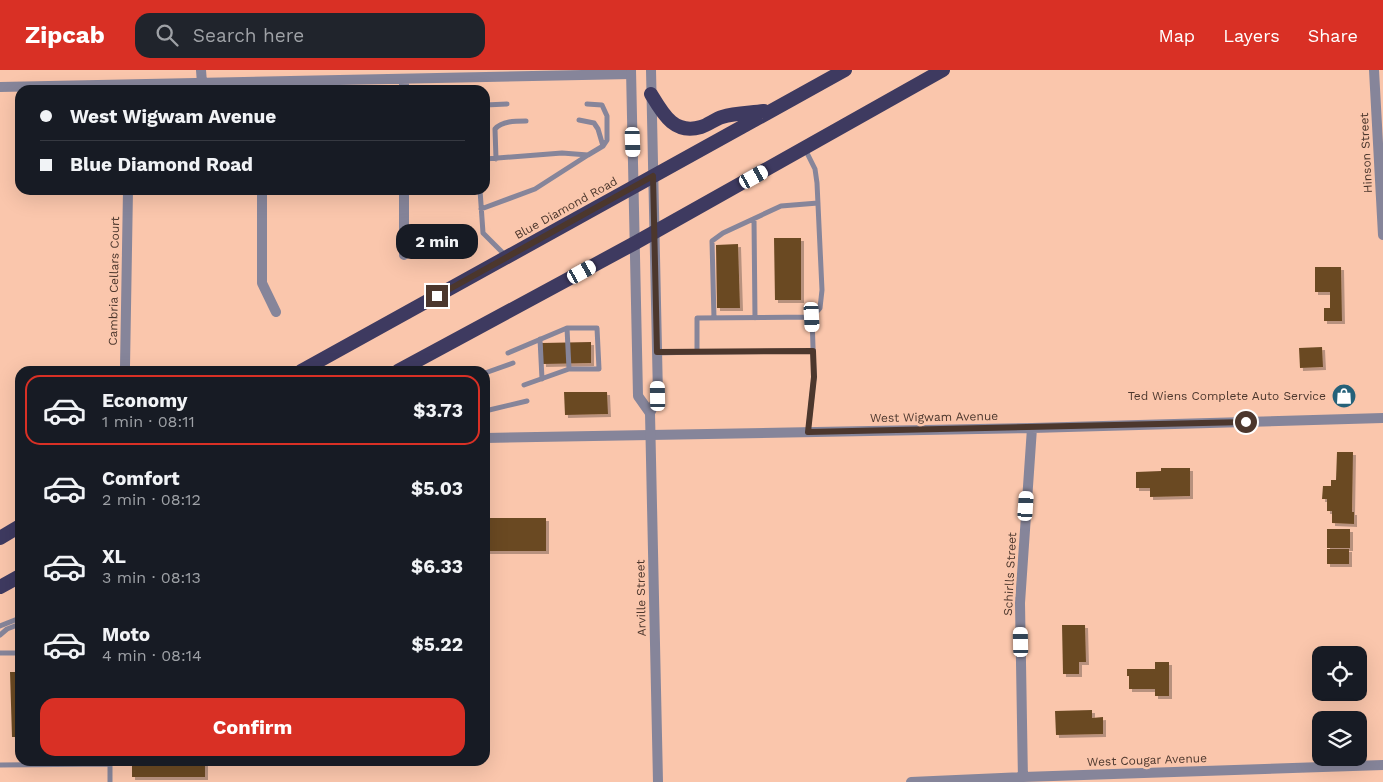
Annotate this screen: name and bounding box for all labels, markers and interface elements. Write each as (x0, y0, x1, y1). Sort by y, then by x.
search box (135, 13, 485, 58)
text: Zipcab (25, 21, 105, 49)
icon: search (153, 21, 181, 49)
text: Search here (193, 24, 304, 47)
text: Map (1158, 25, 1195, 46)
text: Layers (1223, 25, 1280, 46)
text: Share (1308, 25, 1358, 46)
text: West Wigwam Avenue (70, 105, 276, 128)
street label: Hinson Street (1357, 112, 1375, 194)
car (624, 127, 641, 157)
text: Blue Diamond Road (70, 153, 253, 176)
car (737, 163, 770, 191)
street label: Blue Diamond Road (512, 174, 620, 242)
street label: Cambria Cellars Court (106, 216, 122, 346)
callout: 2 min (396, 224, 478, 258)
text: 2 min (415, 232, 459, 251)
car (565, 258, 598, 286)
route end (426, 285, 448, 307)
car (803, 302, 820, 332)
car (650, 381, 665, 411)
shop icon: Ted Wiens Complete Auto Service (1331, 383, 1357, 409)
icon: car (42, 388, 87, 433)
text: Economy (102, 389, 187, 412)
place label: Ted Wiens Complete Auto Service (1128, 389, 1326, 403)
text: $3.73 (413, 399, 463, 422)
street label: West Wigwam Avenue (870, 409, 998, 425)
route start (1235, 411, 1257, 433)
text: 1 min · 08:11 (102, 412, 195, 431)
icon: car (42, 466, 87, 511)
text: Comfort (102, 467, 180, 490)
text: $5.03 (411, 477, 463, 500)
text: 2 min · 08:12 (102, 490, 201, 509)
car (1017, 491, 1034, 521)
street label: Schirlls Street (1001, 532, 1019, 616)
icon: car (42, 544, 87, 589)
text: XL (102, 545, 126, 568)
text: $6.33 (411, 555, 463, 578)
street label: Arville Street (633, 560, 649, 636)
text: 3 min · 08:13 (102, 568, 201, 587)
icon: car (42, 622, 87, 667)
text: Moto (102, 623, 150, 646)
car (1013, 627, 1028, 657)
text: $5.22 (412, 633, 463, 656)
text: 4 min · 08:14 (102, 646, 202, 665)
map controls (1312, 646, 1367, 766)
button: locate (1312, 646, 1367, 701)
button: Confirm (40, 698, 465, 756)
button: layers (1312, 711, 1367, 766)
street label: West Cougar Avenue (1087, 751, 1207, 769)

